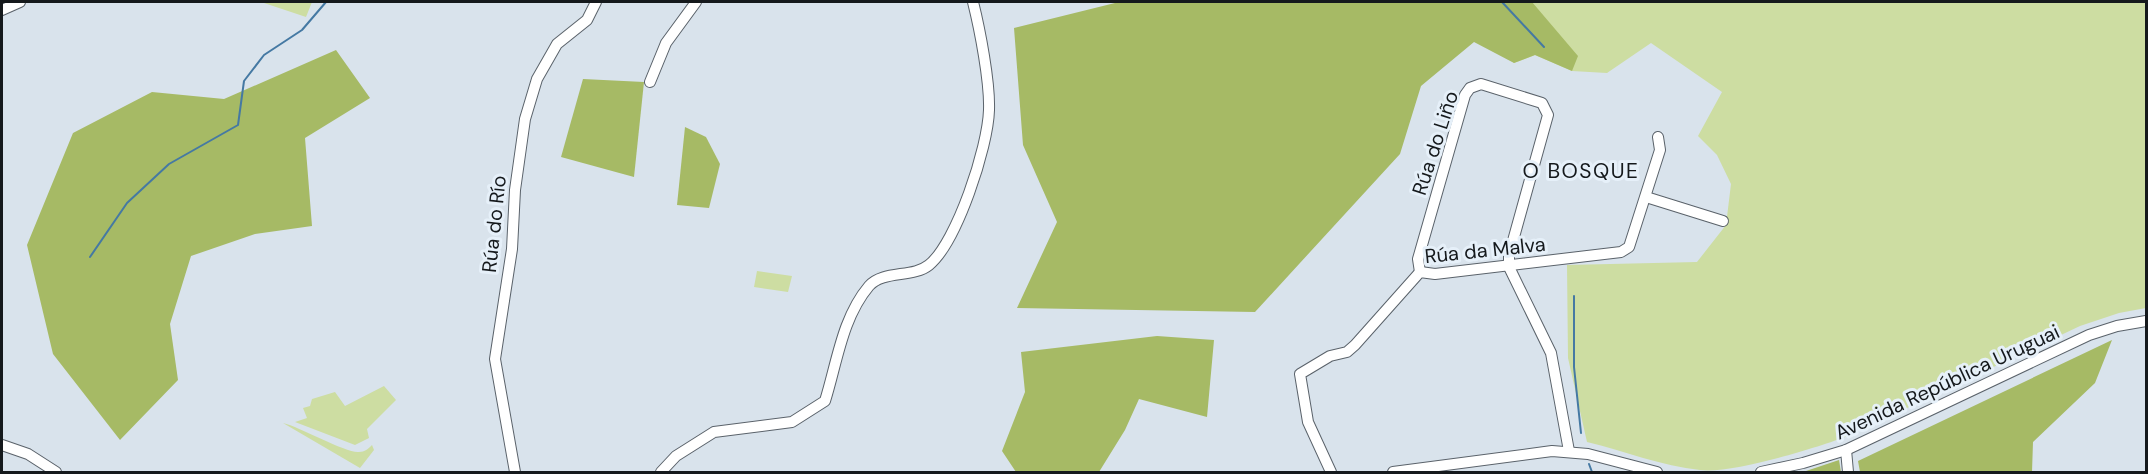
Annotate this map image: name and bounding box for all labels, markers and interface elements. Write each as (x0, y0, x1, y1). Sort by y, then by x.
street label: Rúa do Liño (1406, 88, 1464, 198)
district label: O BOSQUE (1523, 157, 1639, 185)
street label: Rúa do Río (476, 174, 512, 274)
street label: Rúa da Malva (1423, 231, 1547, 269)
street label: Avenida República Uruguai (1830, 318, 2064, 446)

